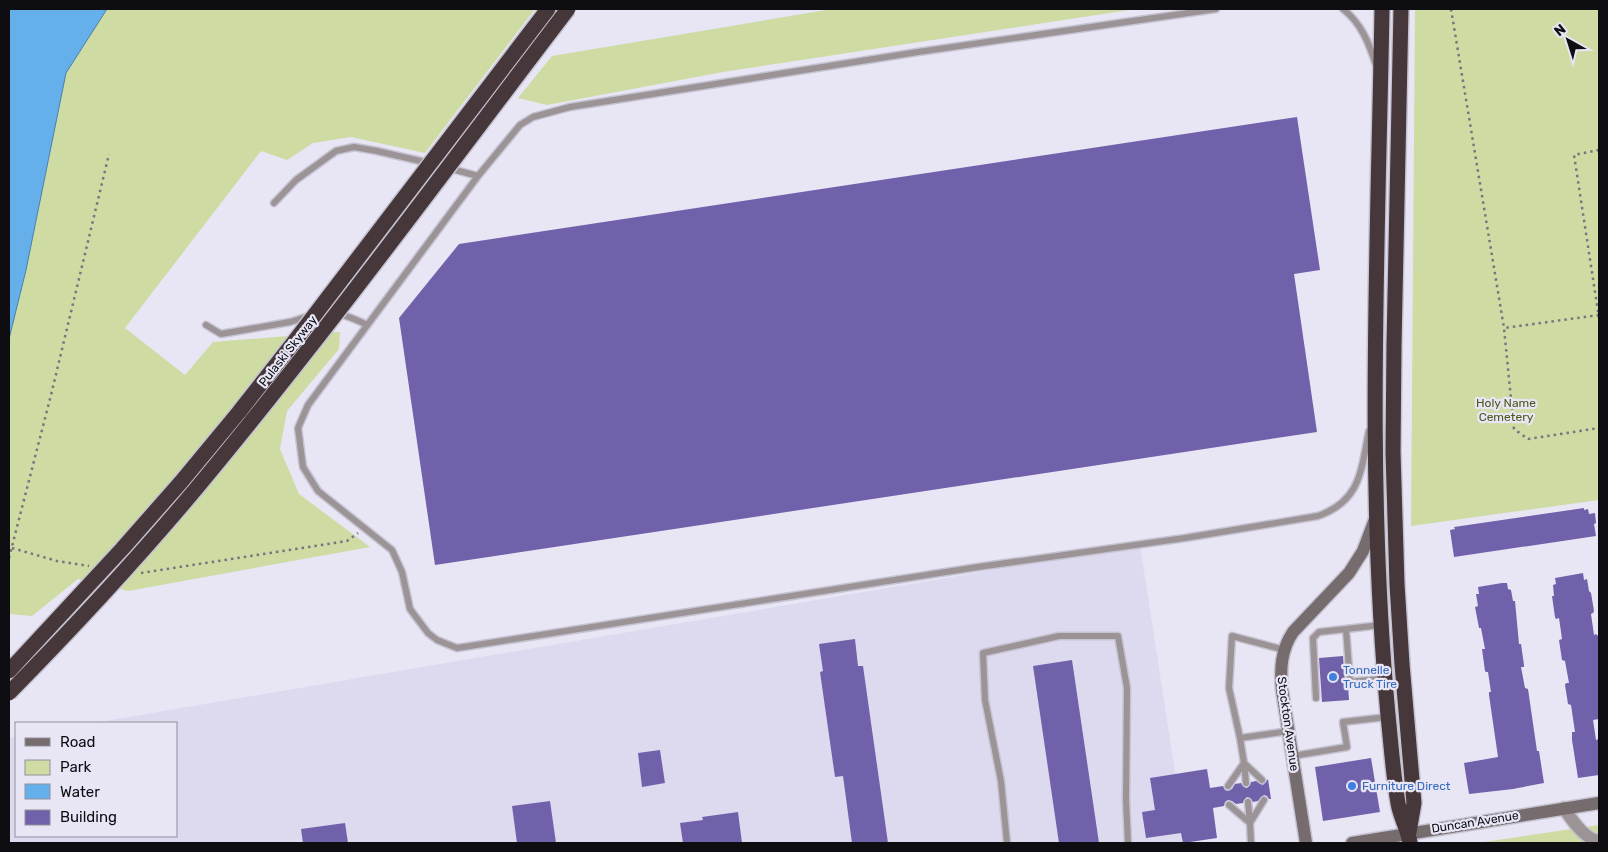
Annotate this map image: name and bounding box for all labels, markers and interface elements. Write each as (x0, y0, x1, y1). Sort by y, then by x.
north arrow (1543, 15, 1593, 65)
text: N (1551, 21, 1569, 40)
street label: Pulaski Skyway (256, 313, 320, 389)
park label: Holy Name Cemetery (1476, 396, 1536, 424)
place label: Tonnelle Truck Tire (1343, 663, 1397, 691)
marker: Tonnelle Truck Tire (1327, 671, 1339, 683)
street label: Stockton Avenue (1274, 676, 1302, 772)
legend (15, 722, 178, 837)
text: Road (60, 733, 96, 751)
text: Park (60, 758, 91, 776)
place label: Furniture Direct (1362, 779, 1451, 793)
marker: Furniture Direct (1346, 780, 1358, 792)
text: Water (60, 783, 100, 801)
text: Building (60, 808, 117, 826)
street label: Duncan Avenue (1430, 808, 1520, 836)

